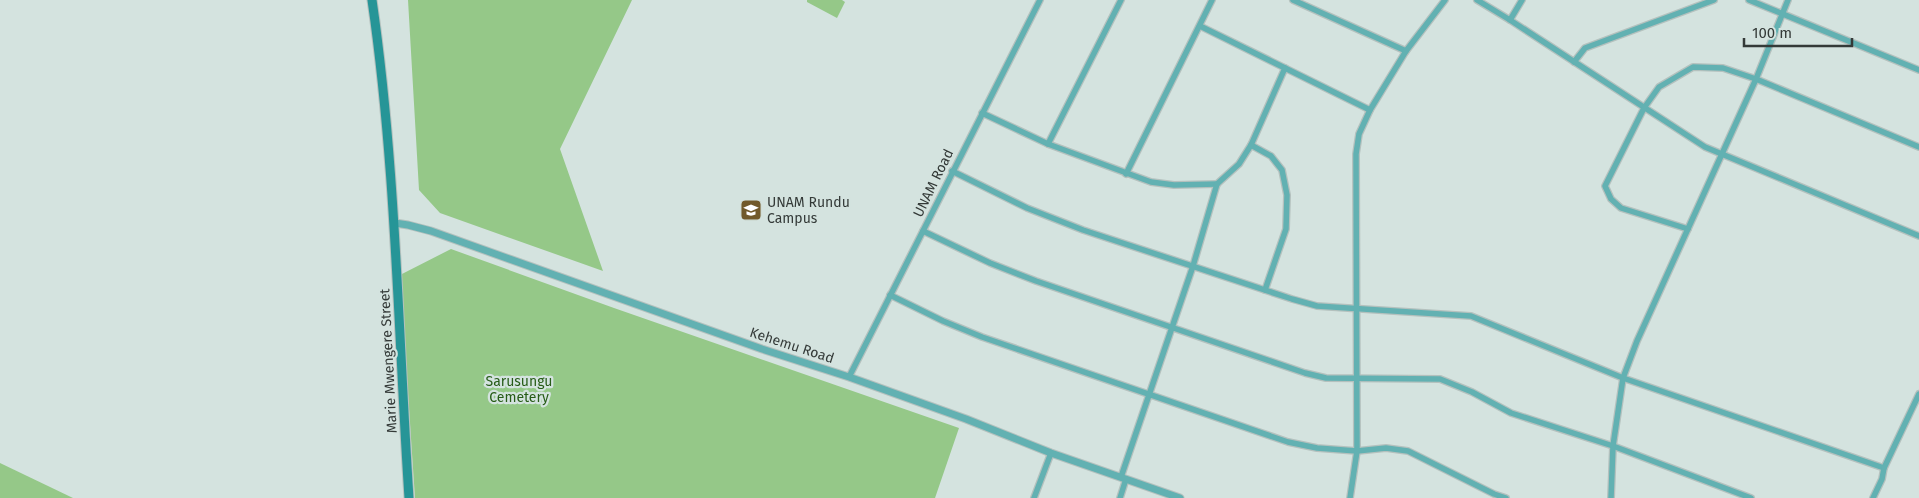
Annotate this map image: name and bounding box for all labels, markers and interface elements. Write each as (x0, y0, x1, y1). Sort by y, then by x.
scale bar (1744, 15, 1852, 47)
text: 100 m (1752, 24, 1792, 42)
street label: UNAM Road (910, 146, 957, 220)
place label: UNAM Rundu Campus (767, 194, 850, 227)
school or university icon: UNAM Rundu Campus (739, 198, 763, 222)
street label: Marie Mwengere Street (376, 287, 401, 434)
street label: Kehemu Road (748, 324, 836, 367)
park label: Sarusungu Cemetery (486, 373, 552, 406)

